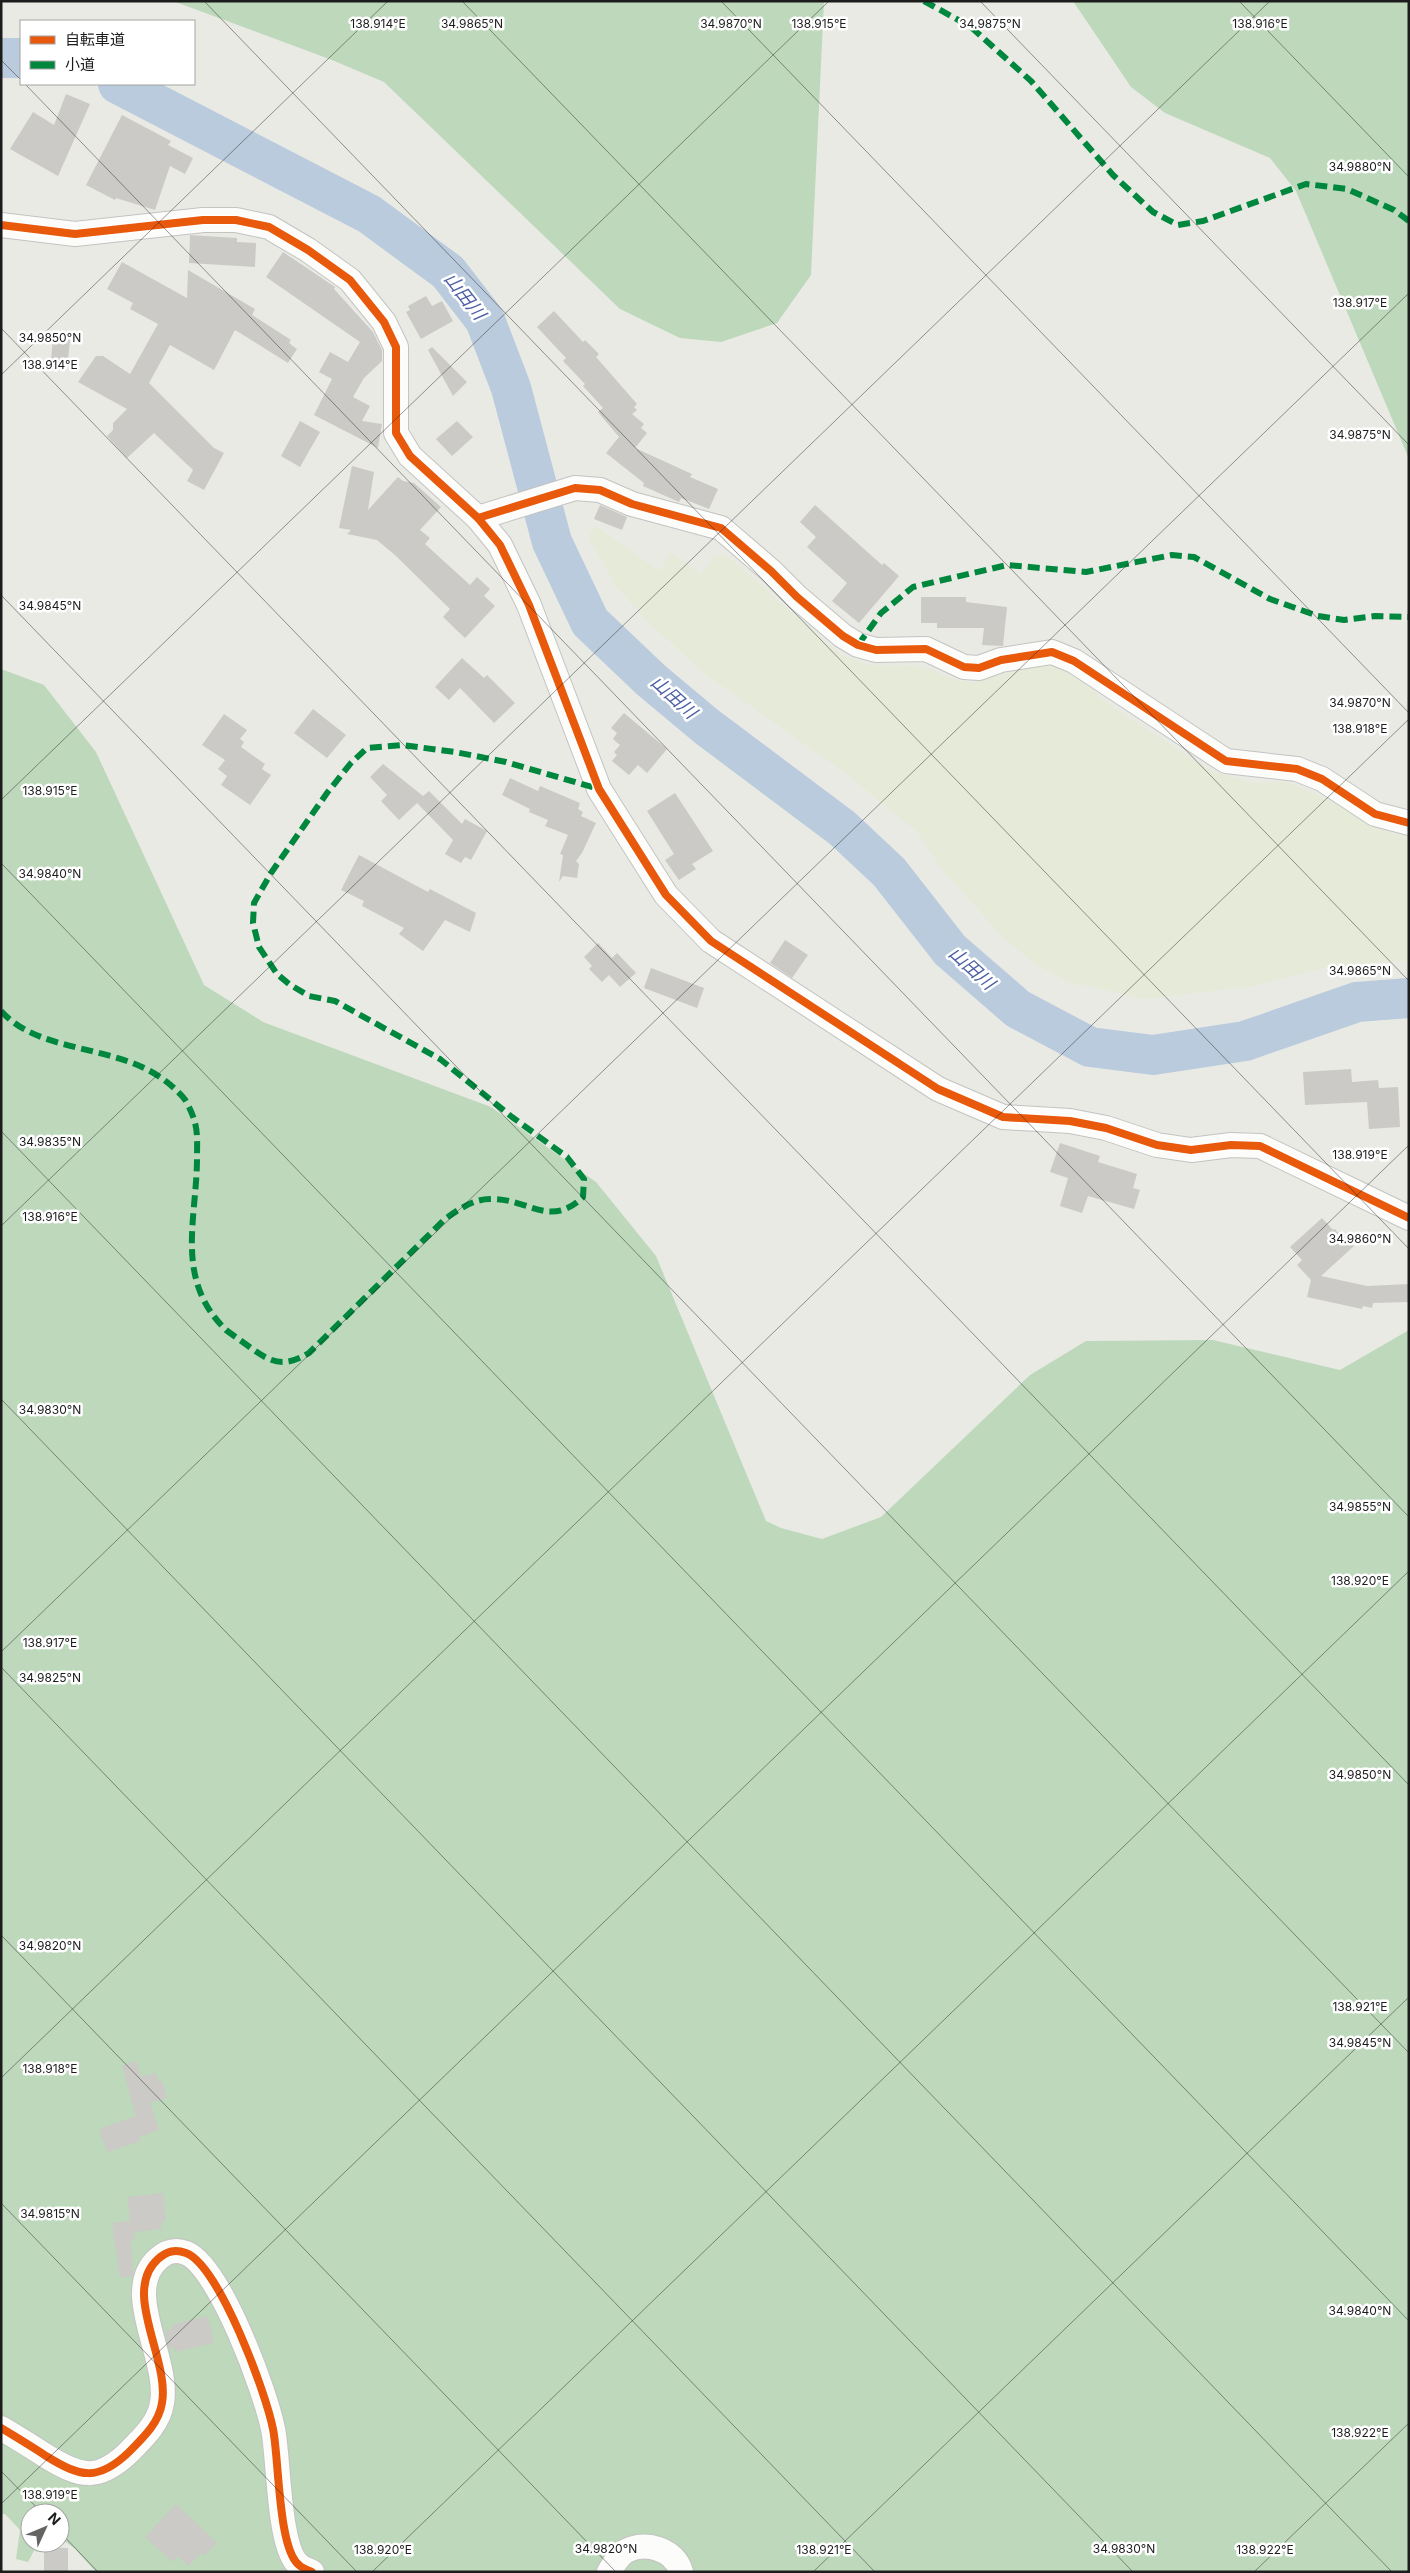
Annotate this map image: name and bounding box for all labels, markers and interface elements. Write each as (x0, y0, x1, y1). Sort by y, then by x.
text: 138.914°E (350, 16, 406, 31)
text: 34.9865°N (441, 16, 503, 31)
text: 34.9870°N (700, 16, 762, 31)
text: 138.915°E (791, 16, 847, 31)
text: 34.9875°N (959, 16, 1021, 31)
text: 138.916°E (1232, 16, 1288, 31)
legend (20, 20, 195, 85)
text: 自転車道 (65, 30, 125, 49)
text: 小道 (65, 55, 95, 74)
text: 34.9880°N (1329, 159, 1391, 174)
water label: 山田川 (440, 268, 491, 325)
text: 138.917°E (1333, 295, 1387, 310)
text: 34.9850°N (19, 330, 81, 345)
text: 138.914°E (22, 357, 78, 372)
text: 34.9875°N (1329, 427, 1391, 442)
text: 34.9845°N (19, 598, 81, 613)
water label: 山田川 (647, 671, 703, 724)
text: 34.9870°N (1329, 695, 1391, 710)
text: 138.918°E (1332, 721, 1388, 736)
text: 138.915°E (22, 783, 78, 798)
text: 34.9840°N (19, 866, 81, 881)
water label: 山田川 (945, 942, 1001, 995)
text: 34.9865°N (1329, 963, 1391, 978)
text: 34.9835°N (19, 1134, 81, 1149)
text: 138.919°E (1332, 1147, 1388, 1162)
text: 138.916°E (22, 1209, 78, 1224)
text: 34.9860°N (1329, 1231, 1391, 1246)
text: 34.9830°N (19, 1402, 81, 1417)
text: 34.9855°N (1329, 1499, 1391, 1514)
text: 138.920°E (1331, 1573, 1389, 1588)
text: 138.917°E (23, 1635, 77, 1650)
text: 34.9825°N (19, 1670, 81, 1685)
text: 34.9850°N (1329, 1767, 1391, 1782)
text: 34.9820°N (19, 1938, 81, 1953)
text: 138.921°E (1332, 1999, 1388, 2014)
text: 34.9845°N (1329, 2035, 1391, 2050)
text: 138.918°E (22, 2061, 78, 2076)
text: 34.9815°N (20, 2206, 80, 2221)
text: 34.9840°N (1329, 2303, 1391, 2318)
text: 138.922°E (1331, 2425, 1389, 2440)
text: 138.919°E (22, 2487, 78, 2502)
north arrow (20, 2503, 70, 2553)
text: N (45, 2509, 65, 2528)
text: 34.9820°N (575, 2541, 637, 2556)
text: 34.9830°N (1093, 2541, 1155, 2556)
text: 138.920°E (354, 2542, 412, 2557)
text: 138.921°E (796, 2542, 852, 2557)
text: 138.922°E (1236, 2542, 1294, 2557)

